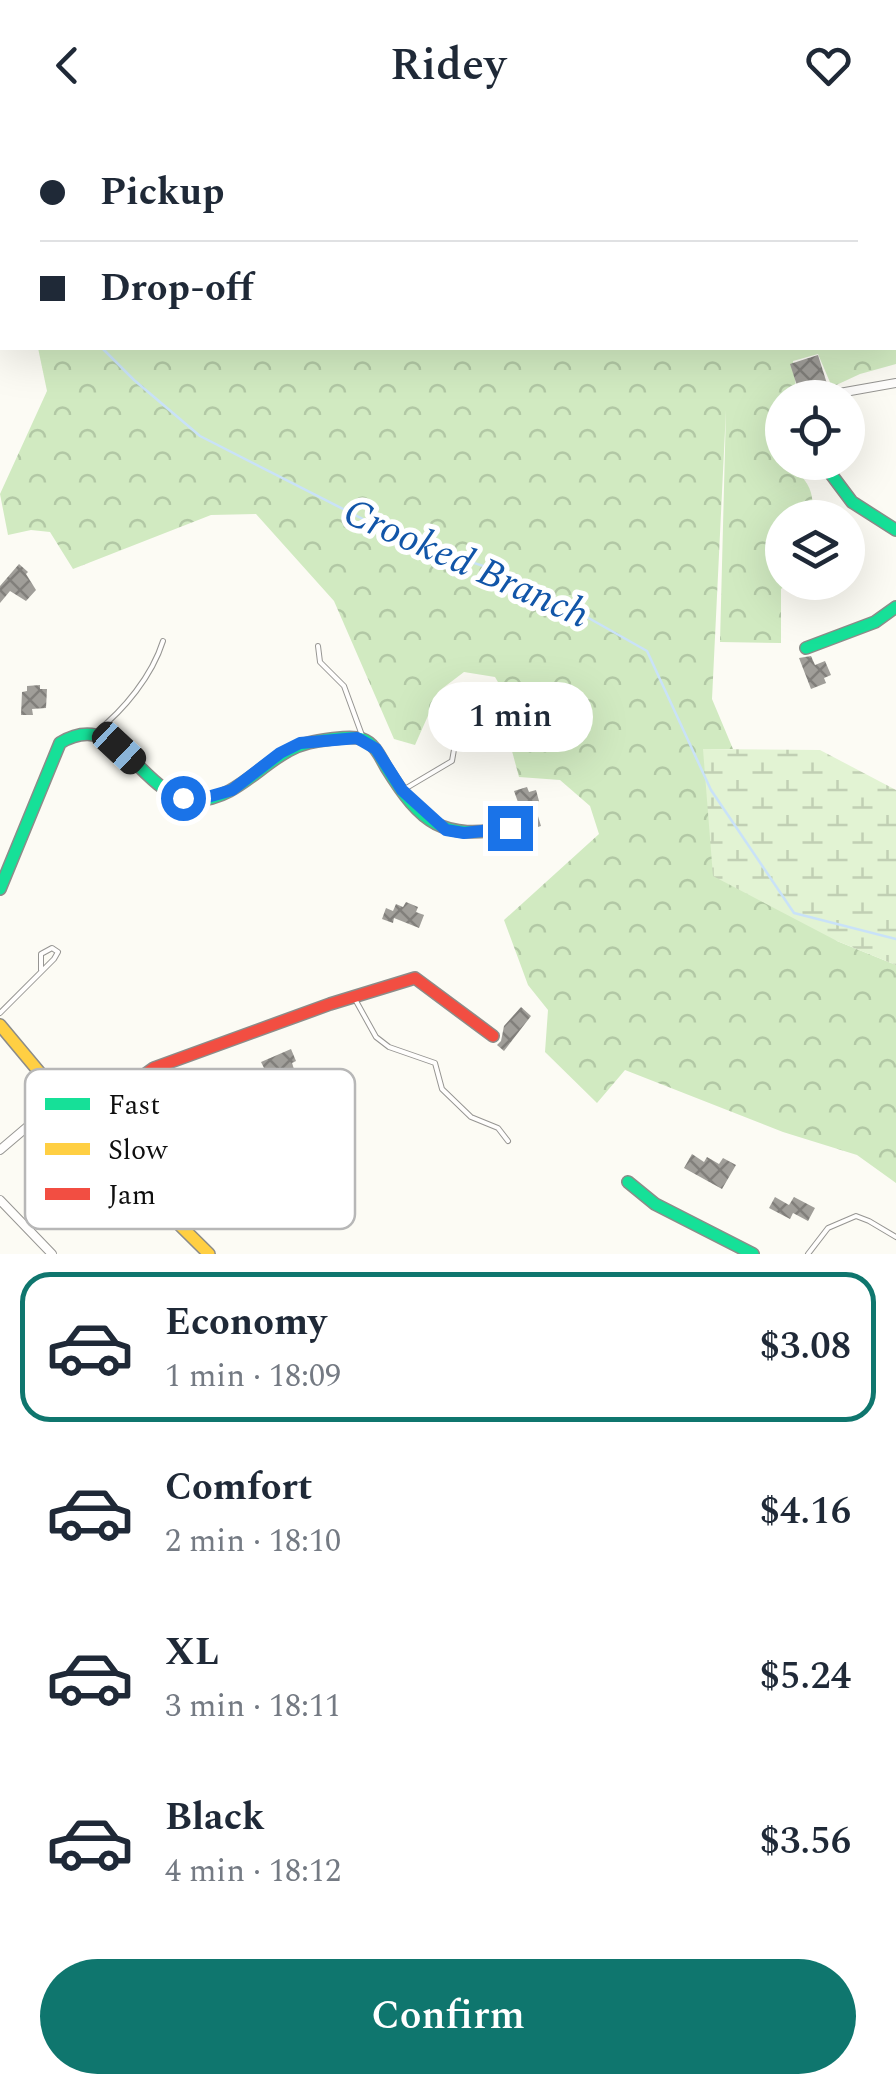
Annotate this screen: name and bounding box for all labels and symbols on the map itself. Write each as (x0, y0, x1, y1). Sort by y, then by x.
water label: Crooked Branch (333, 483, 599, 645)
callout: 1 min (428, 683, 592, 753)
car (87, 717, 151, 779)
route start (161, 776, 206, 821)
route end (488, 806, 533, 851)
legend (25, 1069, 355, 1229)
text: Fast (108, 1084, 160, 1127)
text: Slow (108, 1129, 168, 1172)
text: Jam (108, 1174, 156, 1217)

